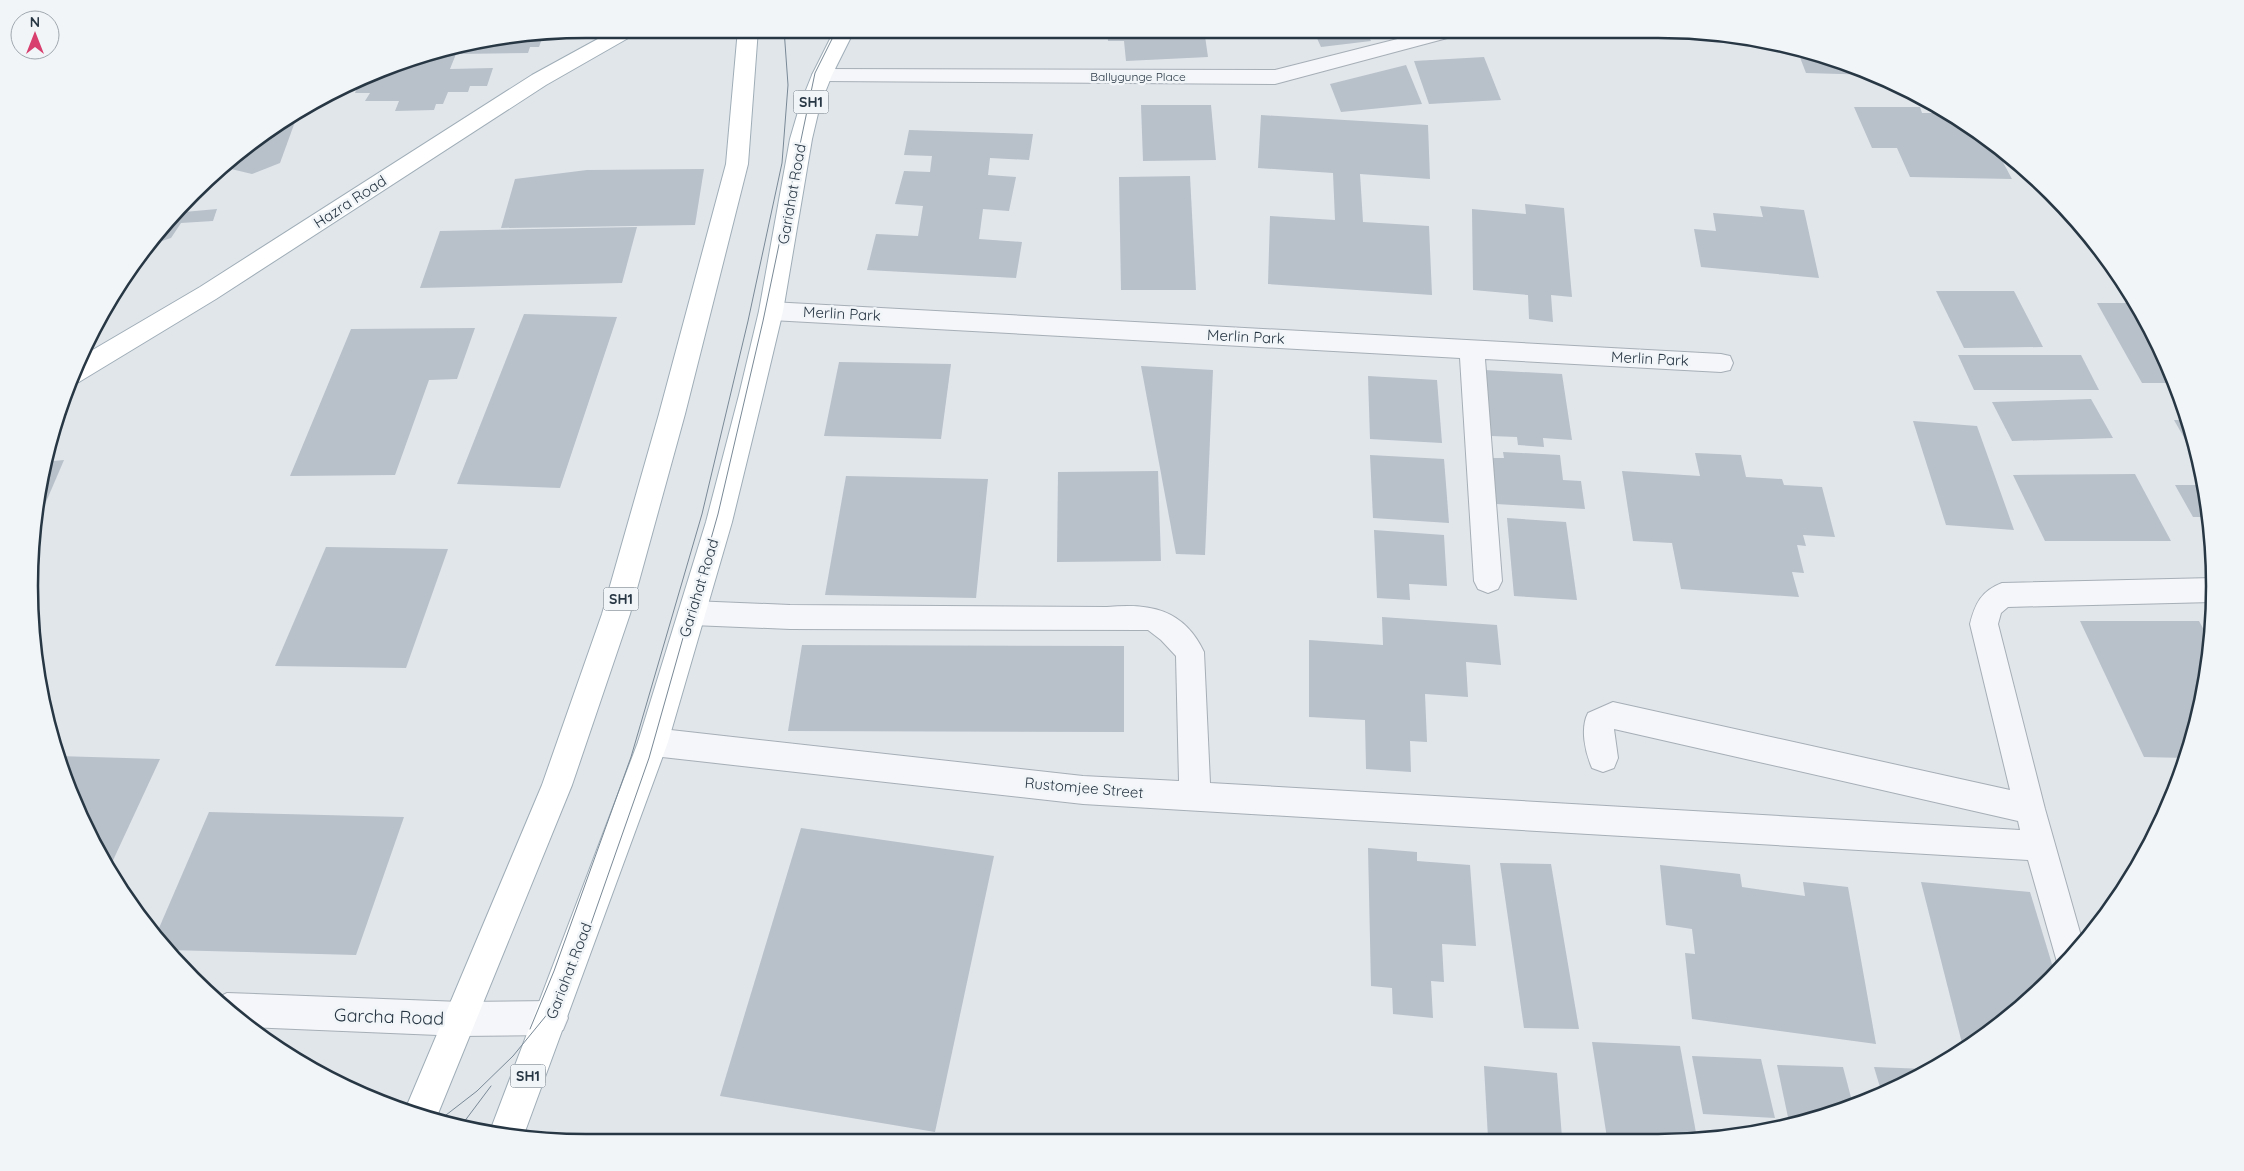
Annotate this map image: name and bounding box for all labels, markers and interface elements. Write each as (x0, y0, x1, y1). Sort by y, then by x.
north arrow (10, 10, 60, 60)
text: N (30, 13, 40, 31)
street label: Ballygunge Place (1090, 69, 1186, 84)
road number: SH1 (794, 90, 828, 114)
street label: Gariahat Road (773, 142, 810, 246)
street label: Hazra Road (310, 171, 390, 232)
street label: Merlin Park (803, 302, 881, 325)
street label: Merlin Park (1207, 325, 1285, 348)
street label: Merlin Park (1611, 347, 1689, 370)
street label: Gariahat Road (675, 536, 722, 639)
road number: SH1 (604, 588, 638, 610)
street label: Rustomjee Street (1024, 773, 1144, 802)
street label: Gariahat Road (541, 920, 596, 1022)
street label: Garcha Road (334, 1003, 445, 1030)
road number: SH1 (510, 1064, 546, 1088)

